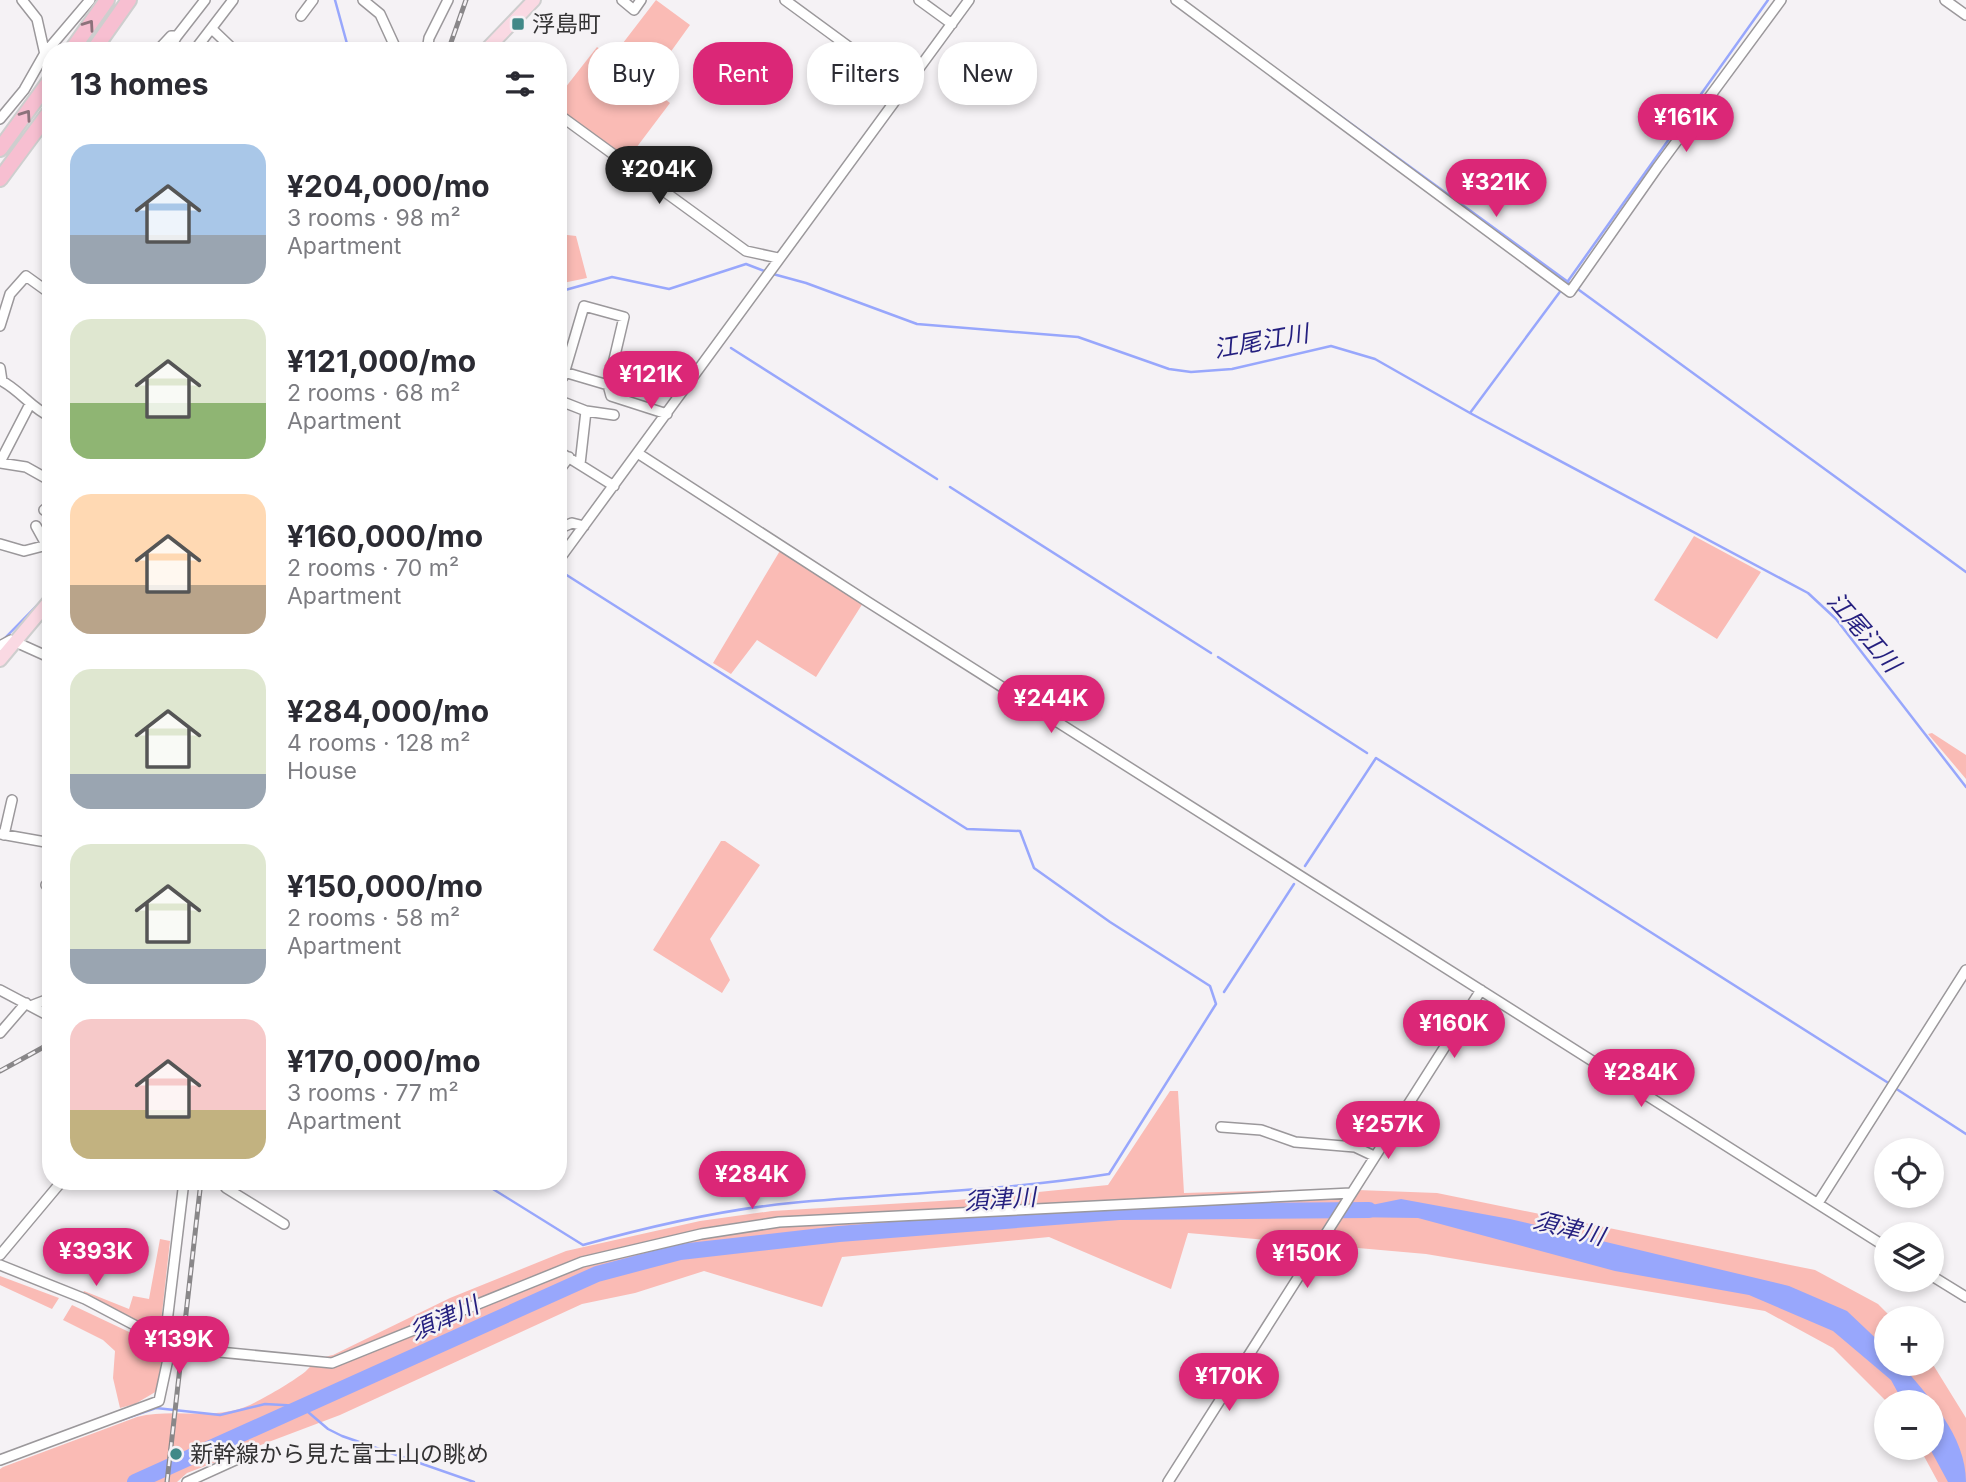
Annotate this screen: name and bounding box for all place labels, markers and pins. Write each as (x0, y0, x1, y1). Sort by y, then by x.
place label: 浮島町 (532, 10, 601, 38)
marker: 浮島町 (510, 16, 526, 32)
pin: ¥161K (1637, 94, 1735, 154)
pin: ¥204K (610, 146, 708, 206)
pin: ¥321K (1447, 160, 1545, 219)
pin: ¥121K (602, 352, 700, 411)
pin: ¥244K (1002, 676, 1100, 735)
pin: ¥160K (1405, 1000, 1503, 1060)
pin: ¥284K (1592, 1050, 1690, 1109)
pin: ¥257K (1339, 1102, 1437, 1161)
pin: ¥284K (703, 1152, 801, 1211)
pin: ¥393K (47, 1228, 145, 1288)
pin: ¥150K (1258, 1230, 1356, 1290)
pin: ¥139K (130, 1316, 228, 1376)
pin: ¥170K (1180, 1354, 1278, 1413)
place label: 新幹線から見た富士山の眺め (190, 1440, 489, 1468)
marker: 新幹線から見た富士山の眺め (168, 1446, 184, 1462)

